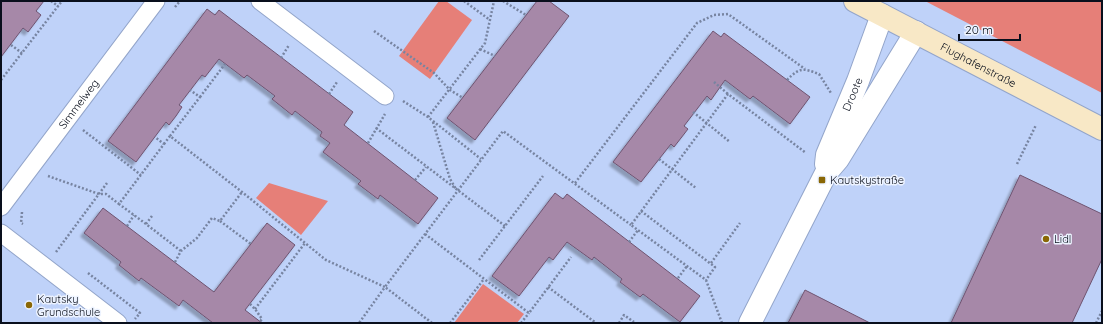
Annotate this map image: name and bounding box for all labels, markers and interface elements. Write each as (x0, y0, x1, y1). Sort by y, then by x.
scale bar (959, 16, 1020, 42)
text: 20 m (965, 22, 993, 37)
street label: Flughafenstraße (938, 40, 1019, 90)
street label: Simmelweg (55, 76, 102, 132)
street label: Droote (839, 76, 866, 113)
place label: Kautskystraße (830, 173, 904, 187)
marker: Kautskystraße (817, 175, 827, 185)
place label: Lidl (1054, 232, 1071, 246)
marker: Lidl (1041, 234, 1051, 244)
place label: Kautsky Grundschule (37, 292, 100, 319)
marker: Kautsky Grundschule (24, 300, 34, 310)

